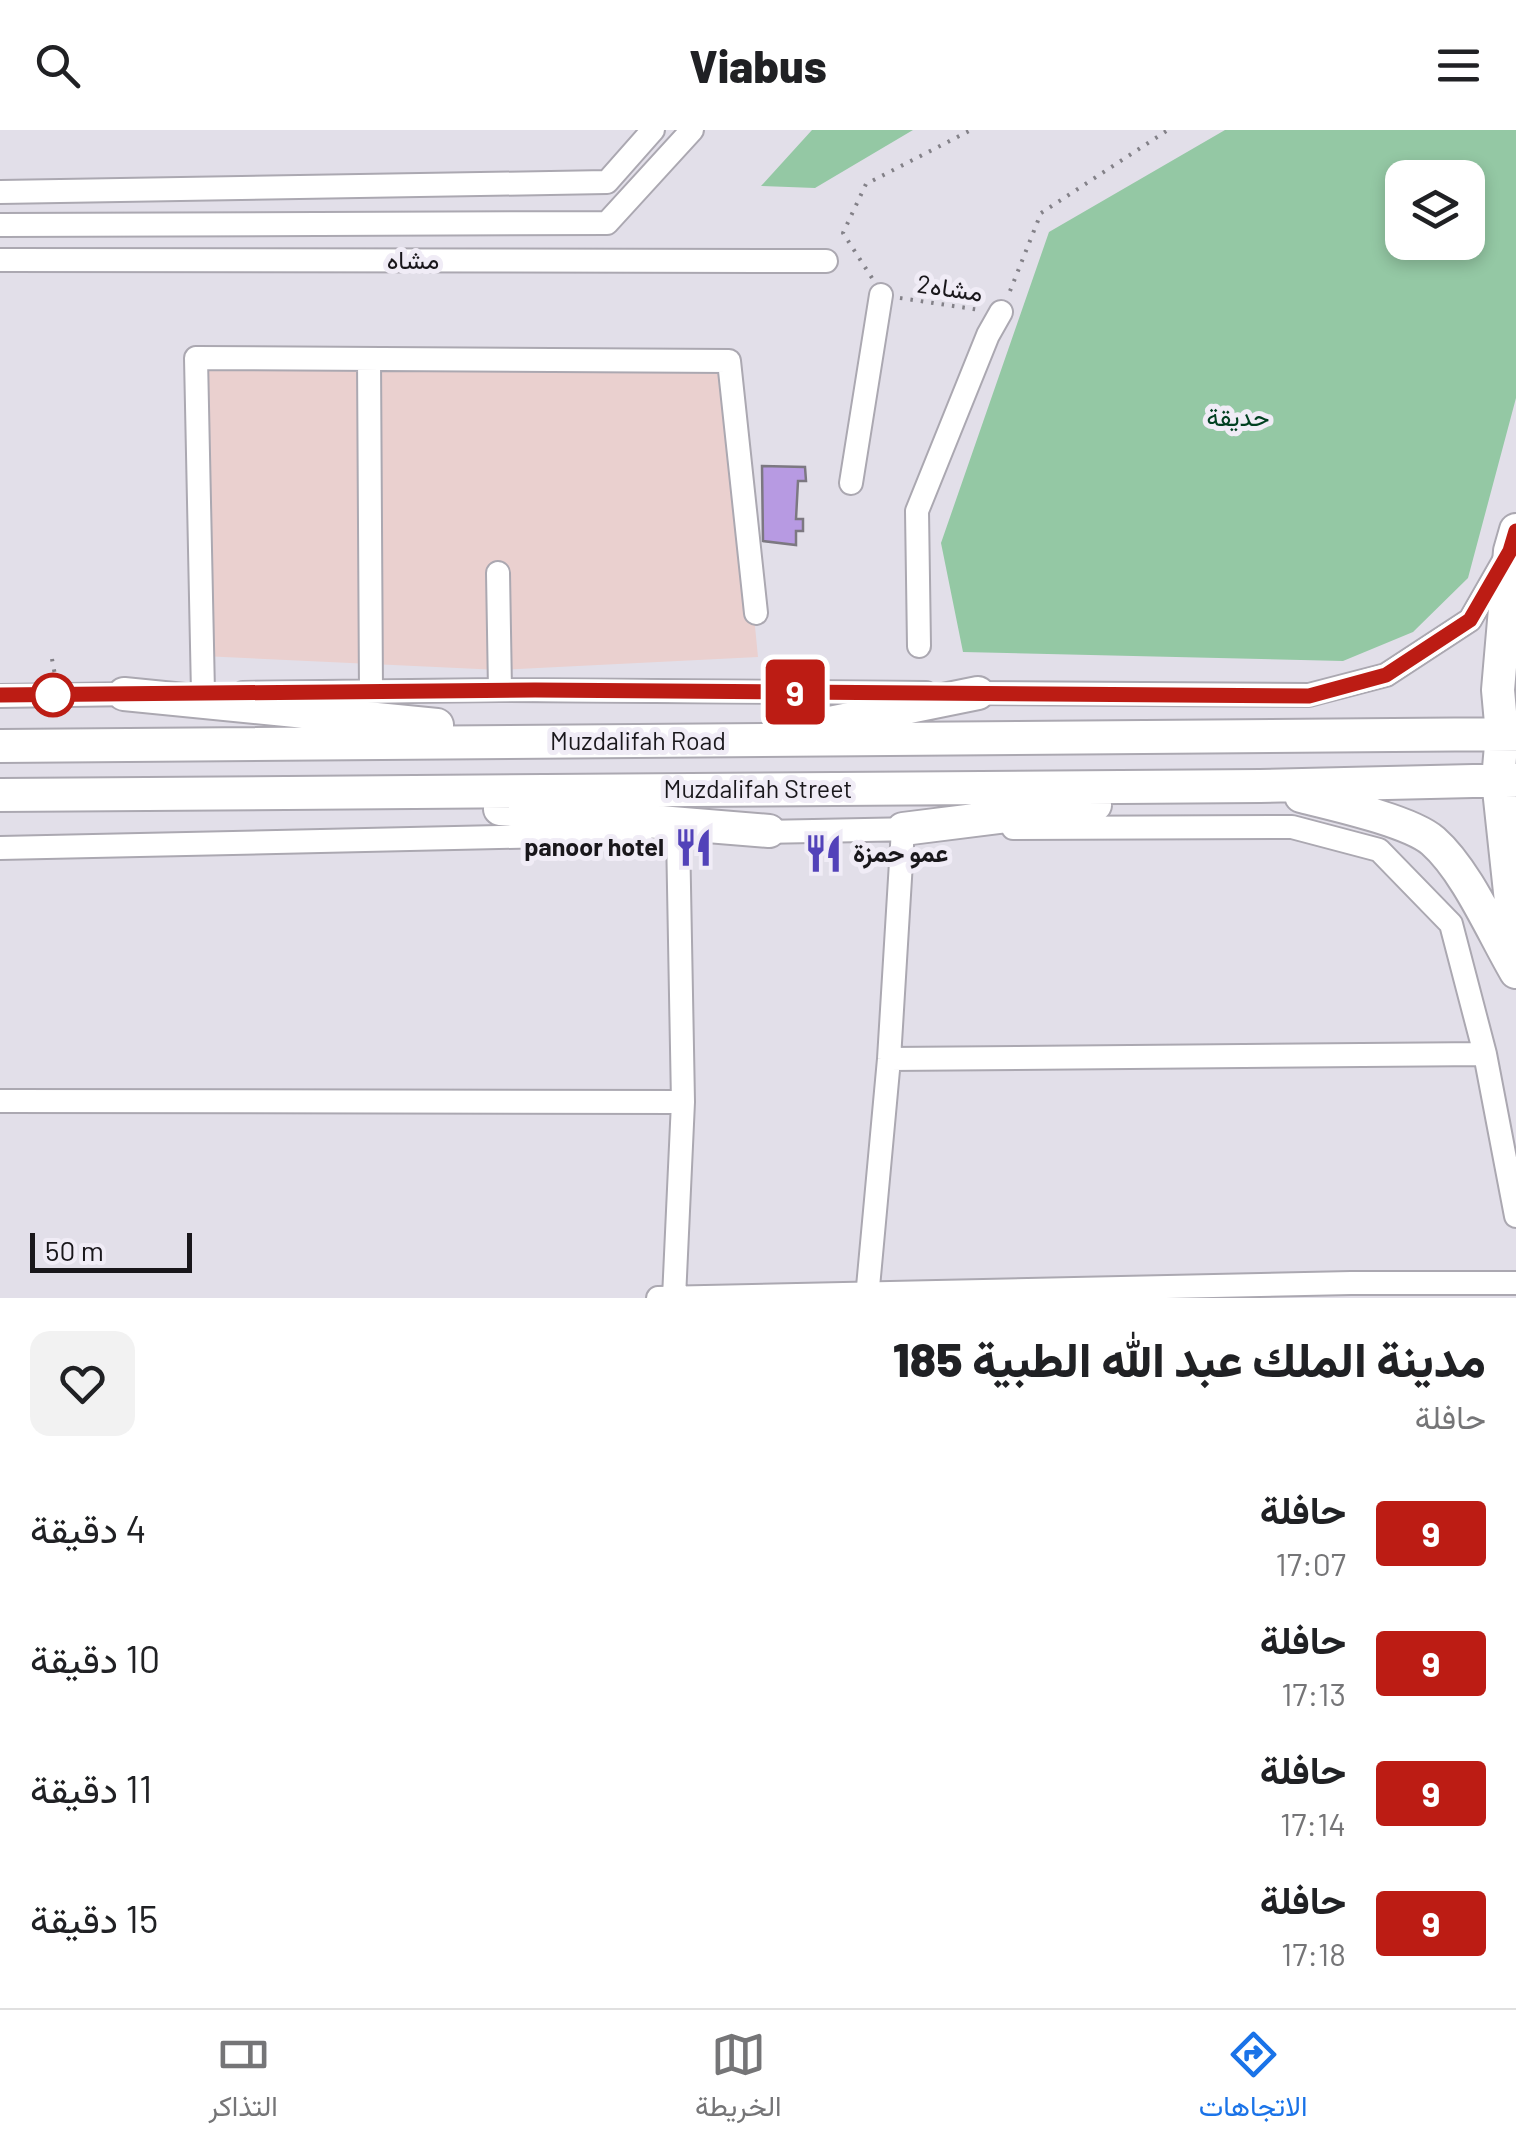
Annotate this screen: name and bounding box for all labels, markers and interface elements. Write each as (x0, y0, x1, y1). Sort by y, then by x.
icon: search (30, 38, 85, 93)
text: Viabus (689, 38, 827, 92)
icon: menu (1431, 38, 1486, 93)
map controls (1385, 160, 1485, 260)
button: layers (1385, 160, 1485, 260)
street label: مشاه (387, 244, 439, 274)
street label: مشاه2 (915, 268, 985, 306)
park label: حديقة (1206, 401, 1270, 432)
line badge: 9 (762, 660, 828, 724)
text: 9 (786, 671, 804, 713)
unlabelled marker (32, 674, 74, 716)
street label: Muzdalifah Road (550, 725, 726, 755)
street label: Muzdalifah Street (664, 773, 852, 803)
restaurant icon: panoor hotel (673, 826, 715, 868)
place label: panoor hotel (524, 831, 664, 861)
restaurant icon: عمو حمزة (802, 832, 844, 874)
place label: عمو حمزة (853, 837, 948, 869)
scale bar (30, 1228, 192, 1272)
text: 50 m (45, 1233, 104, 1267)
text: مدينة الملك عبد الله الطبية 185 (893, 1329, 1486, 1387)
button: heart (30, 1331, 135, 1436)
text: حافلة (1415, 1397, 1486, 1435)
text: حافلة (1260, 1486, 1346, 1532)
text: 4 دقيقة (30, 1505, 147, 1551)
text: 9 (1422, 1512, 1440, 1554)
text: 17:07 (1276, 1544, 1346, 1582)
text: حافلة (1260, 1616, 1346, 1662)
text: 10 دقيقة (30, 1635, 160, 1681)
text: 9 (1422, 1642, 1440, 1684)
text: 17:13 (1281, 1674, 1346, 1712)
text: حافلة (1260, 1746, 1346, 1792)
text: 11 دقيقة (30, 1765, 152, 1811)
text: 9 (1422, 1772, 1440, 1814)
text: 17:14 (1280, 1804, 1346, 1842)
text: حافلة (1260, 1876, 1346, 1922)
text: 15 دقيقة (30, 1895, 158, 1941)
text: 9 (1422, 1902, 1440, 1944)
text: 17:18 (1281, 1934, 1346, 1972)
tab: التذاكر (209, 2027, 278, 2131)
tab: الخريطة (695, 2027, 782, 2131)
tab: الاتجاهات (1199, 2027, 1307, 2131)

